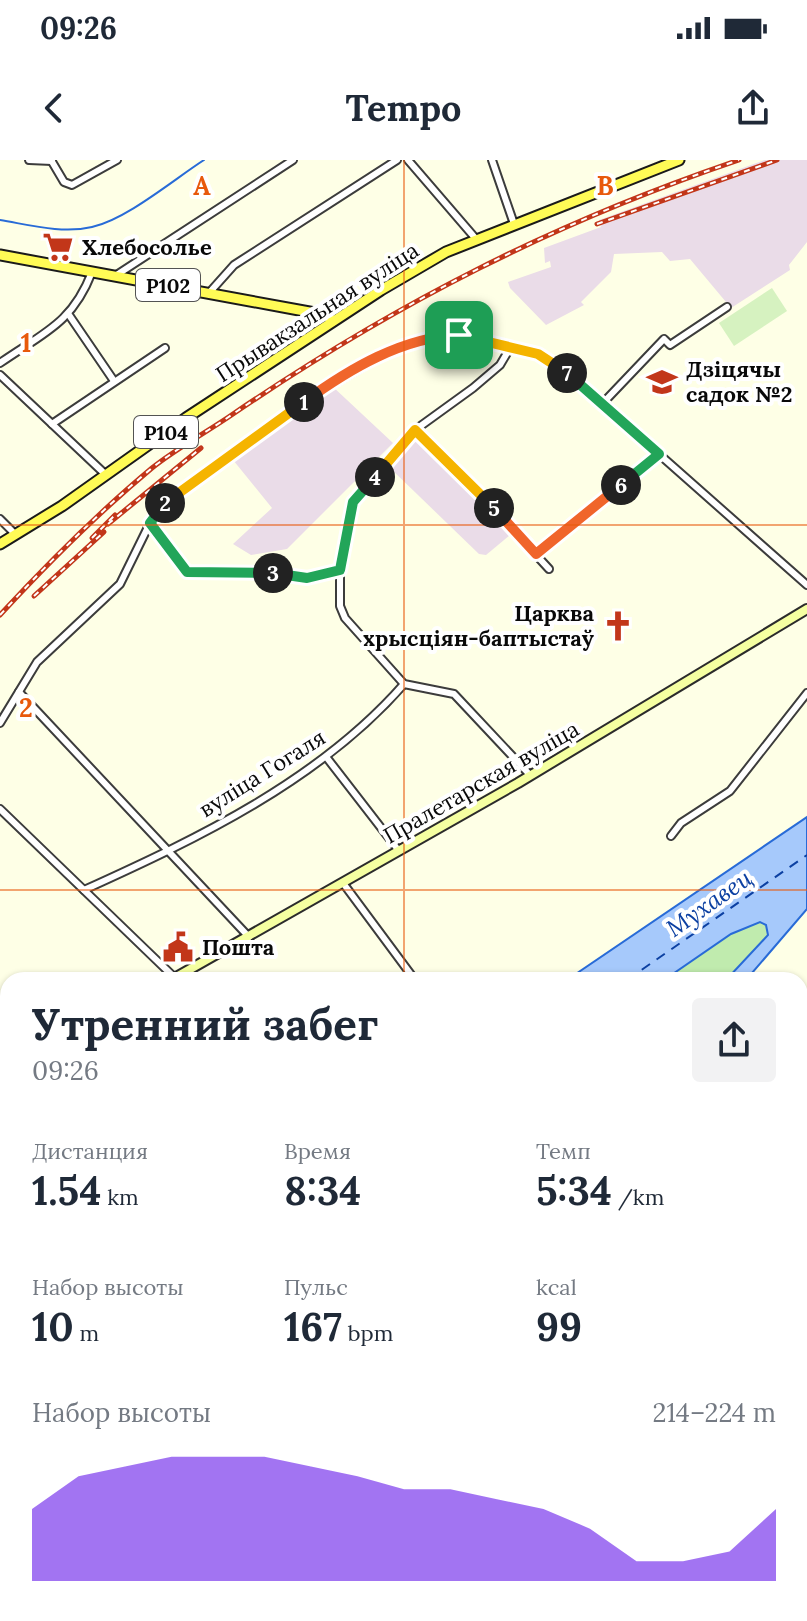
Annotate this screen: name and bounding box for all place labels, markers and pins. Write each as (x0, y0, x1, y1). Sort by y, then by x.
supermarket icon: Хлебосолье (41, 230, 75, 264)
place label: Хлебосолье (82, 233, 212, 261)
pin (425, 301, 493, 369)
pin: 7 (547, 353, 587, 393)
place label: Дзіцячы садок №2 (686, 355, 793, 408)
school or university icon: Дзіцячы садок №2 (645, 365, 679, 399)
pin: 1 (284, 382, 324, 422)
pin: 4 (355, 457, 395, 497)
pin: 6 (601, 465, 641, 505)
pin: 2 (145, 483, 185, 523)
pin: 5 (474, 488, 514, 528)
pin: 3 (253, 553, 293, 593)
place label: Царква хрысціян-баптыстаў (363, 599, 595, 652)
church icon: Царква хрысціян-баптыстаў (601, 609, 635, 643)
public building icon: Пошта (161, 930, 195, 964)
place label: Пошта (202, 933, 275, 961)

